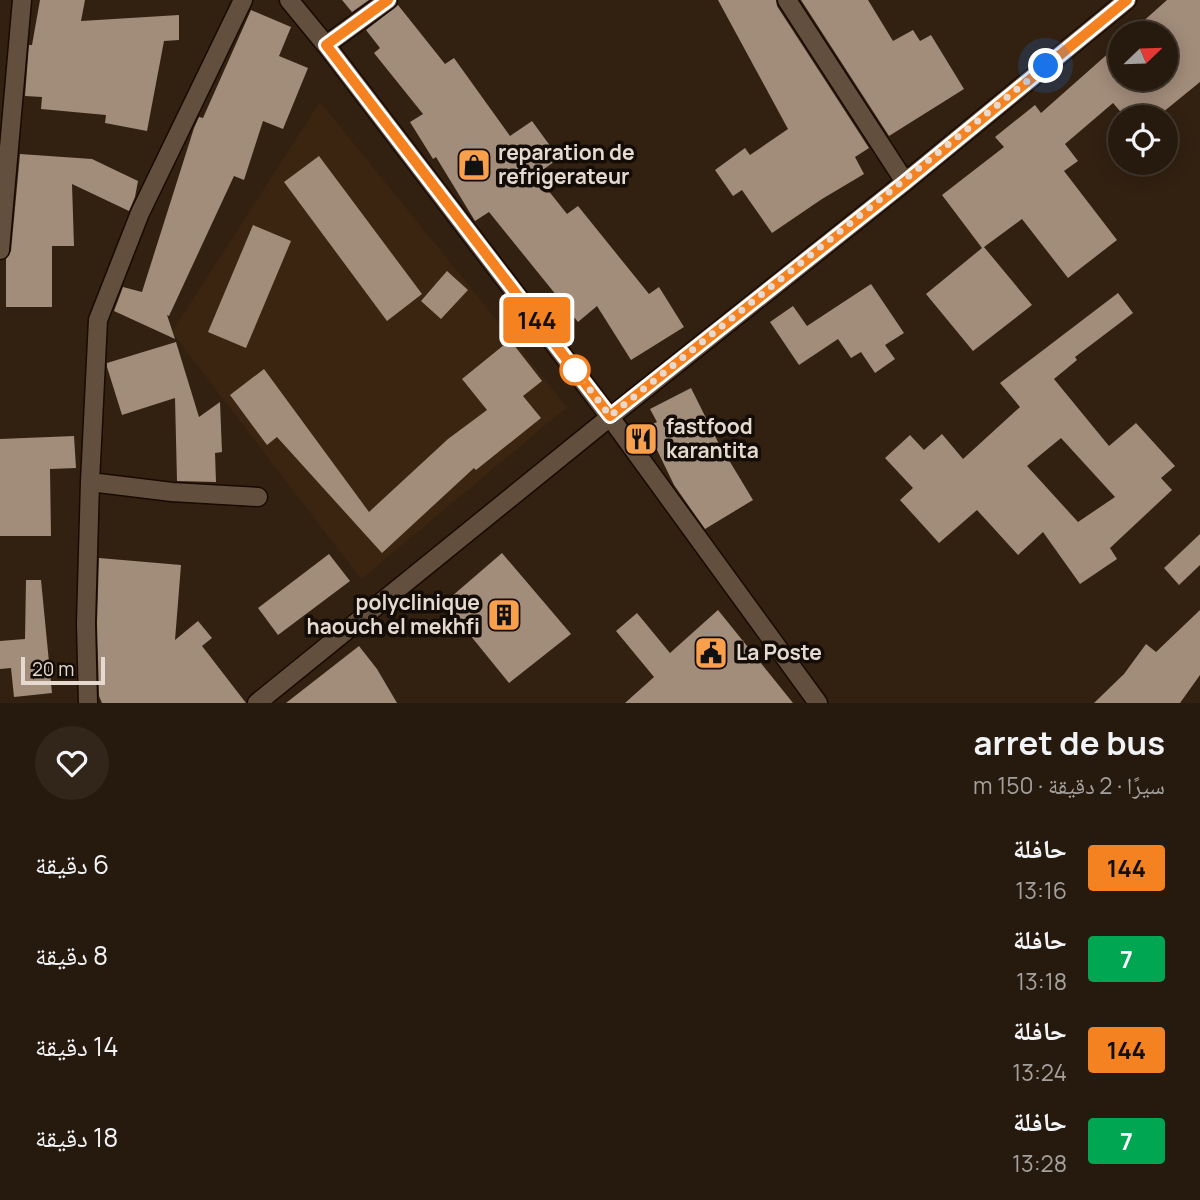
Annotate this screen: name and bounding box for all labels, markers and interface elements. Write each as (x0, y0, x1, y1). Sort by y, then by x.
north arrow (1108, 21, 1178, 91)
map controls (1108, 21, 1178, 175)
your location (1028, 48, 1063, 83)
button: locate (1108, 105, 1178, 175)
place label: reparation de refrigerateur (498, 138, 635, 190)
shop icon: reparation de refrigerateur (455, 146, 493, 184)
line badge: 144 (497, 297, 577, 343)
text: 144 (517, 303, 557, 336)
unlabelled marker (560, 355, 590, 385)
place label: fastfood karantita (666, 412, 759, 464)
restaurant icon: fastfood karantita (622, 420, 660, 458)
place label: polyclinique haouch el mekhfi (307, 588, 480, 640)
building icon: polyclinique haouch el mekhfi (485, 596, 523, 634)
public building icon: La Poste (692, 634, 730, 672)
place label: La Poste (736, 638, 822, 666)
scale bar (21, 654, 105, 686)
text: 20 m (32, 656, 74, 682)
text: arret de bus (974, 720, 1165, 765)
button: heart (35, 726, 109, 800)
text: سيرًا · 2 دقيقة · 150 m (973, 769, 1165, 801)
text: حافلة (1013, 830, 1067, 866)
text: 6 دقيقة (35, 846, 109, 882)
text: 144 (1107, 851, 1146, 884)
text: 13:16 (1015, 874, 1067, 906)
text: حافلة (1013, 921, 1067, 957)
text: 8 دقيقة (35, 937, 108, 973)
text: 7 (1120, 942, 1133, 975)
text: 13:18 (1016, 965, 1067, 997)
text: حافلة (1013, 1012, 1067, 1048)
text: 14 دقيقة (35, 1028, 119, 1064)
text: 144 (1107, 1033, 1146, 1066)
text: 13:24 (1012, 1056, 1067, 1088)
text: حافلة (1013, 1103, 1067, 1139)
text: 18 دقيقة (35, 1119, 118, 1155)
text: 7 (1120, 1124, 1133, 1157)
text: 13:28 (1012, 1147, 1067, 1179)

